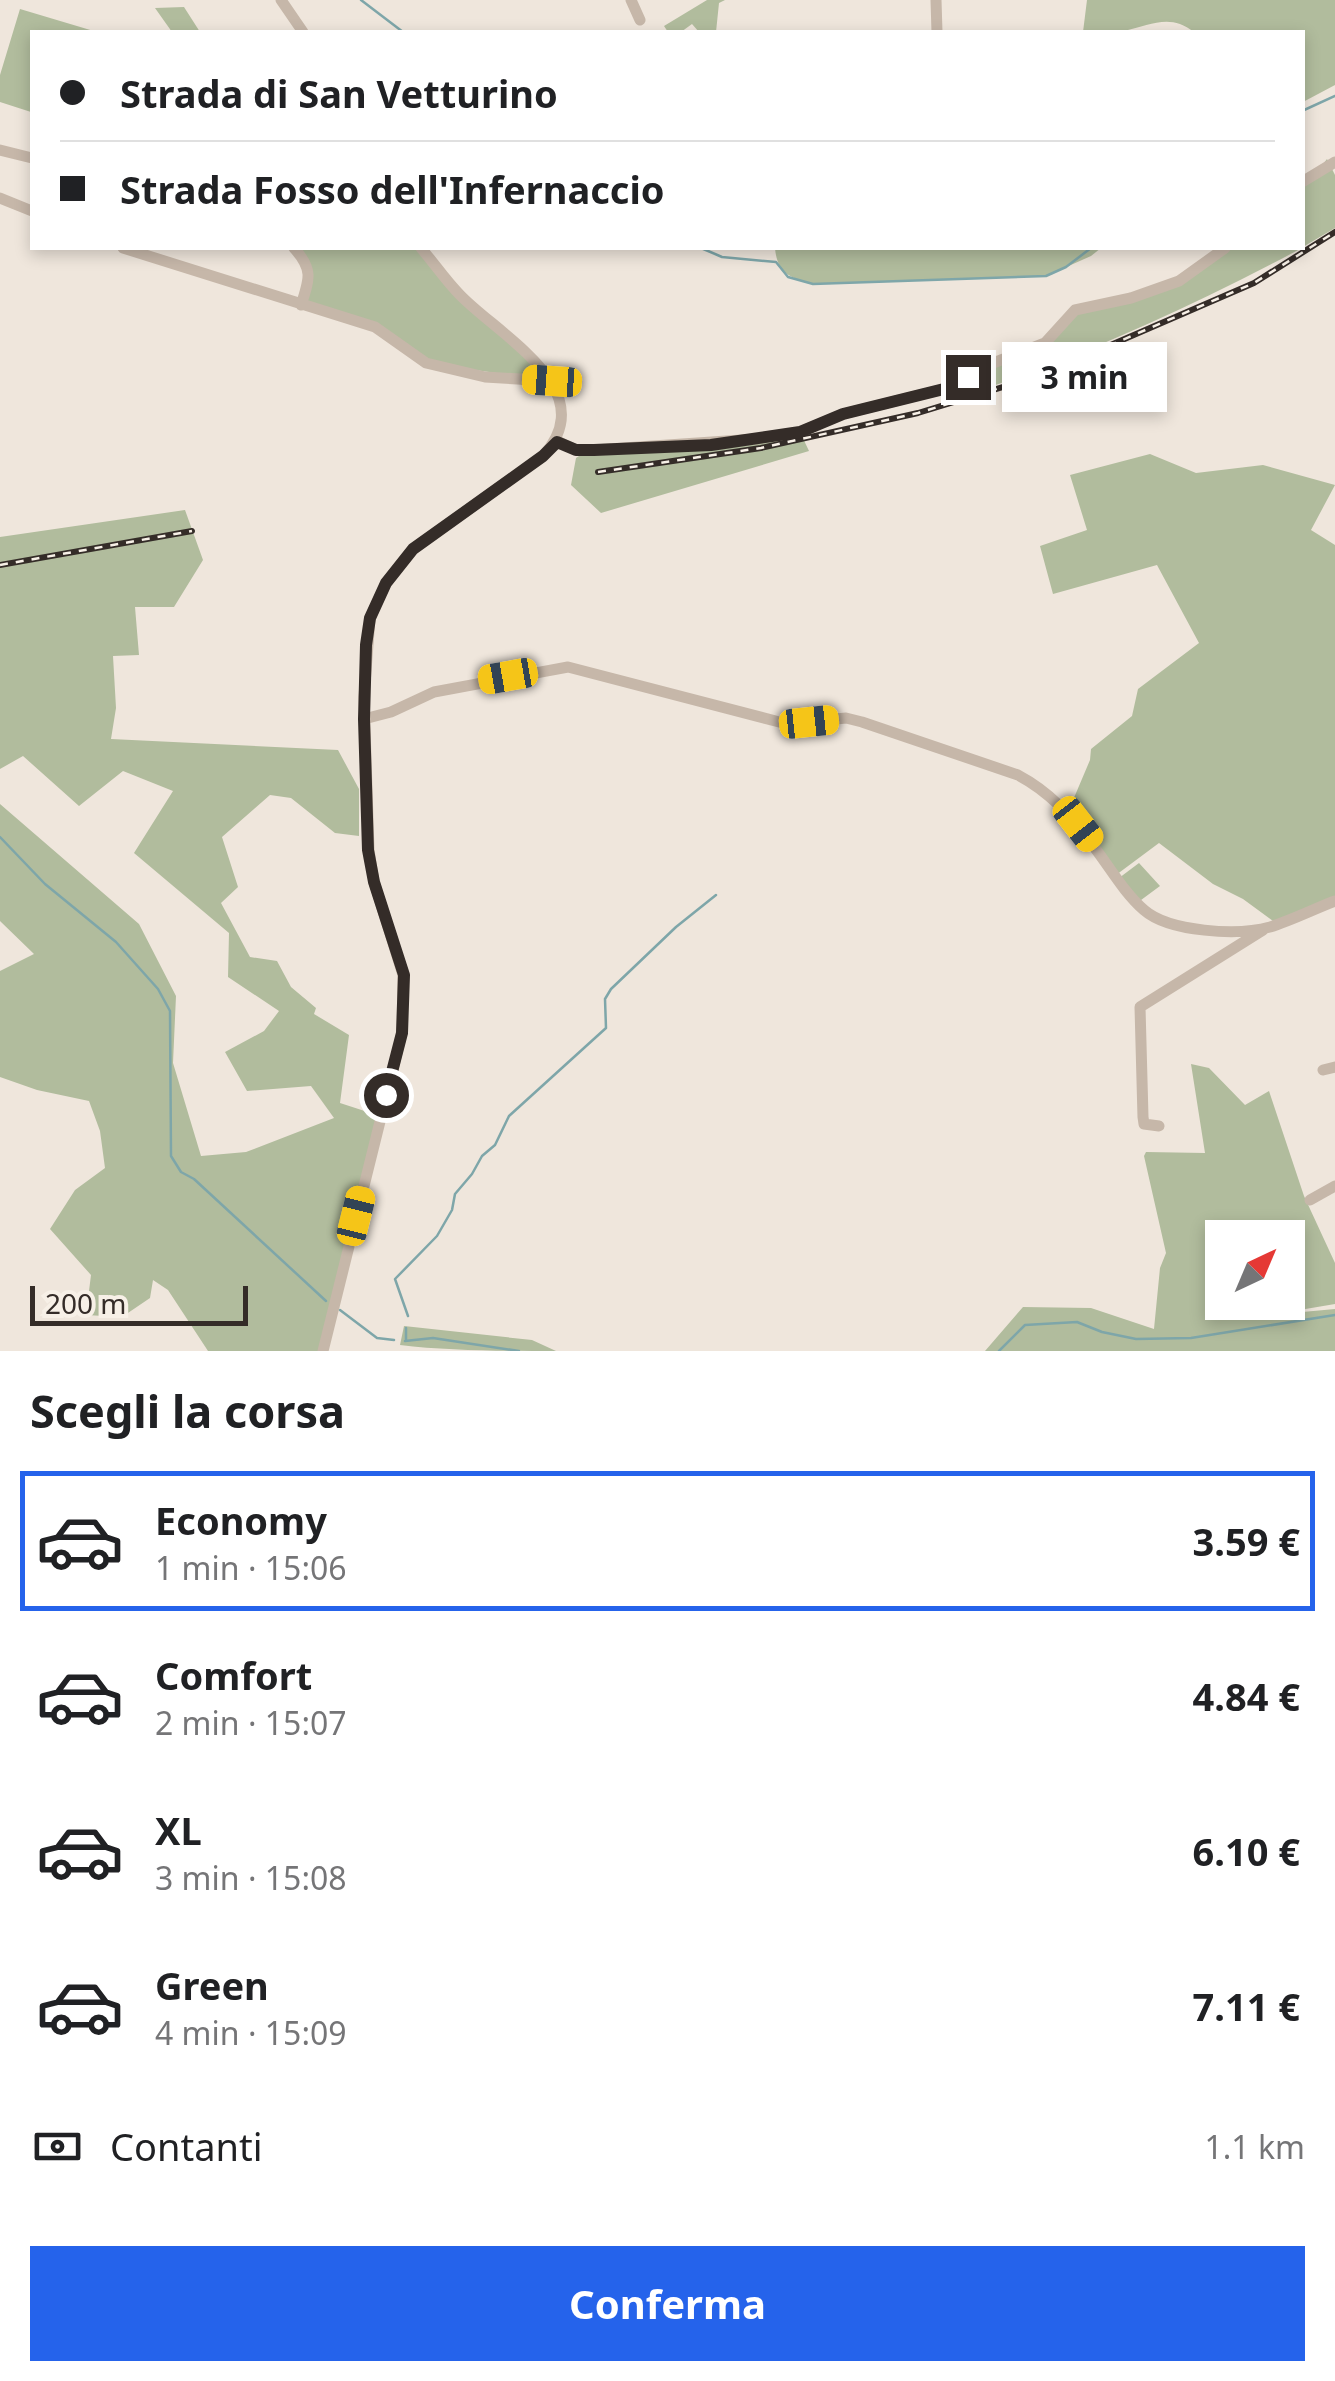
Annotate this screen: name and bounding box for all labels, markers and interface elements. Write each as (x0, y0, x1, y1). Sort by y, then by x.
text: Strada di San Vetturino (120, 67, 558, 119)
text: Strada Fosso dell'Infernaccio (120, 163, 665, 215)
callout: 3 min (1003, 342, 1168, 412)
route end (946, 355, 991, 400)
text: 3 min (1040, 355, 1129, 398)
car (521, 364, 583, 398)
car (476, 656, 540, 696)
car (778, 704, 840, 740)
car (1048, 791, 1108, 857)
route start (364, 1073, 409, 1118)
car (334, 1183, 378, 1249)
north arrow (1205, 1220, 1305, 1320)
map controls (1205, 1220, 1305, 1320)
scale bar (30, 1281, 248, 1326)
text: 200 m (45, 1284, 127, 1322)
text: Scegli la corsa (30, 1380, 345, 1441)
text: Economy (155, 1494, 327, 1546)
icon: car (35, 1496, 125, 1586)
text: 3.59 € (1192, 1515, 1300, 1567)
text: 1 min · 15:06 (155, 1546, 347, 1589)
text: Comfort (155, 1649, 312, 1701)
icon: car (35, 1651, 125, 1741)
text: 4.84 € (1192, 1670, 1300, 1722)
text: 2 min · 15:07 (155, 1701, 347, 1744)
text: XL (155, 1804, 202, 1856)
icon: car (35, 1806, 125, 1896)
text: 6.10 € (1192, 1825, 1300, 1877)
text: 3 min · 15:08 (155, 1856, 347, 1899)
text: Green (155, 1959, 269, 2011)
icon: car (35, 1961, 125, 2051)
text: 7.11 € (1192, 1980, 1300, 2032)
text: 4 min · 15:09 (155, 2011, 347, 2054)
icon: cash (30, 2119, 85, 2174)
text: Contanti (110, 2120, 263, 2172)
text: 1.1 km (1204, 2125, 1305, 2168)
button: Conferma (30, 2246, 1305, 2361)

